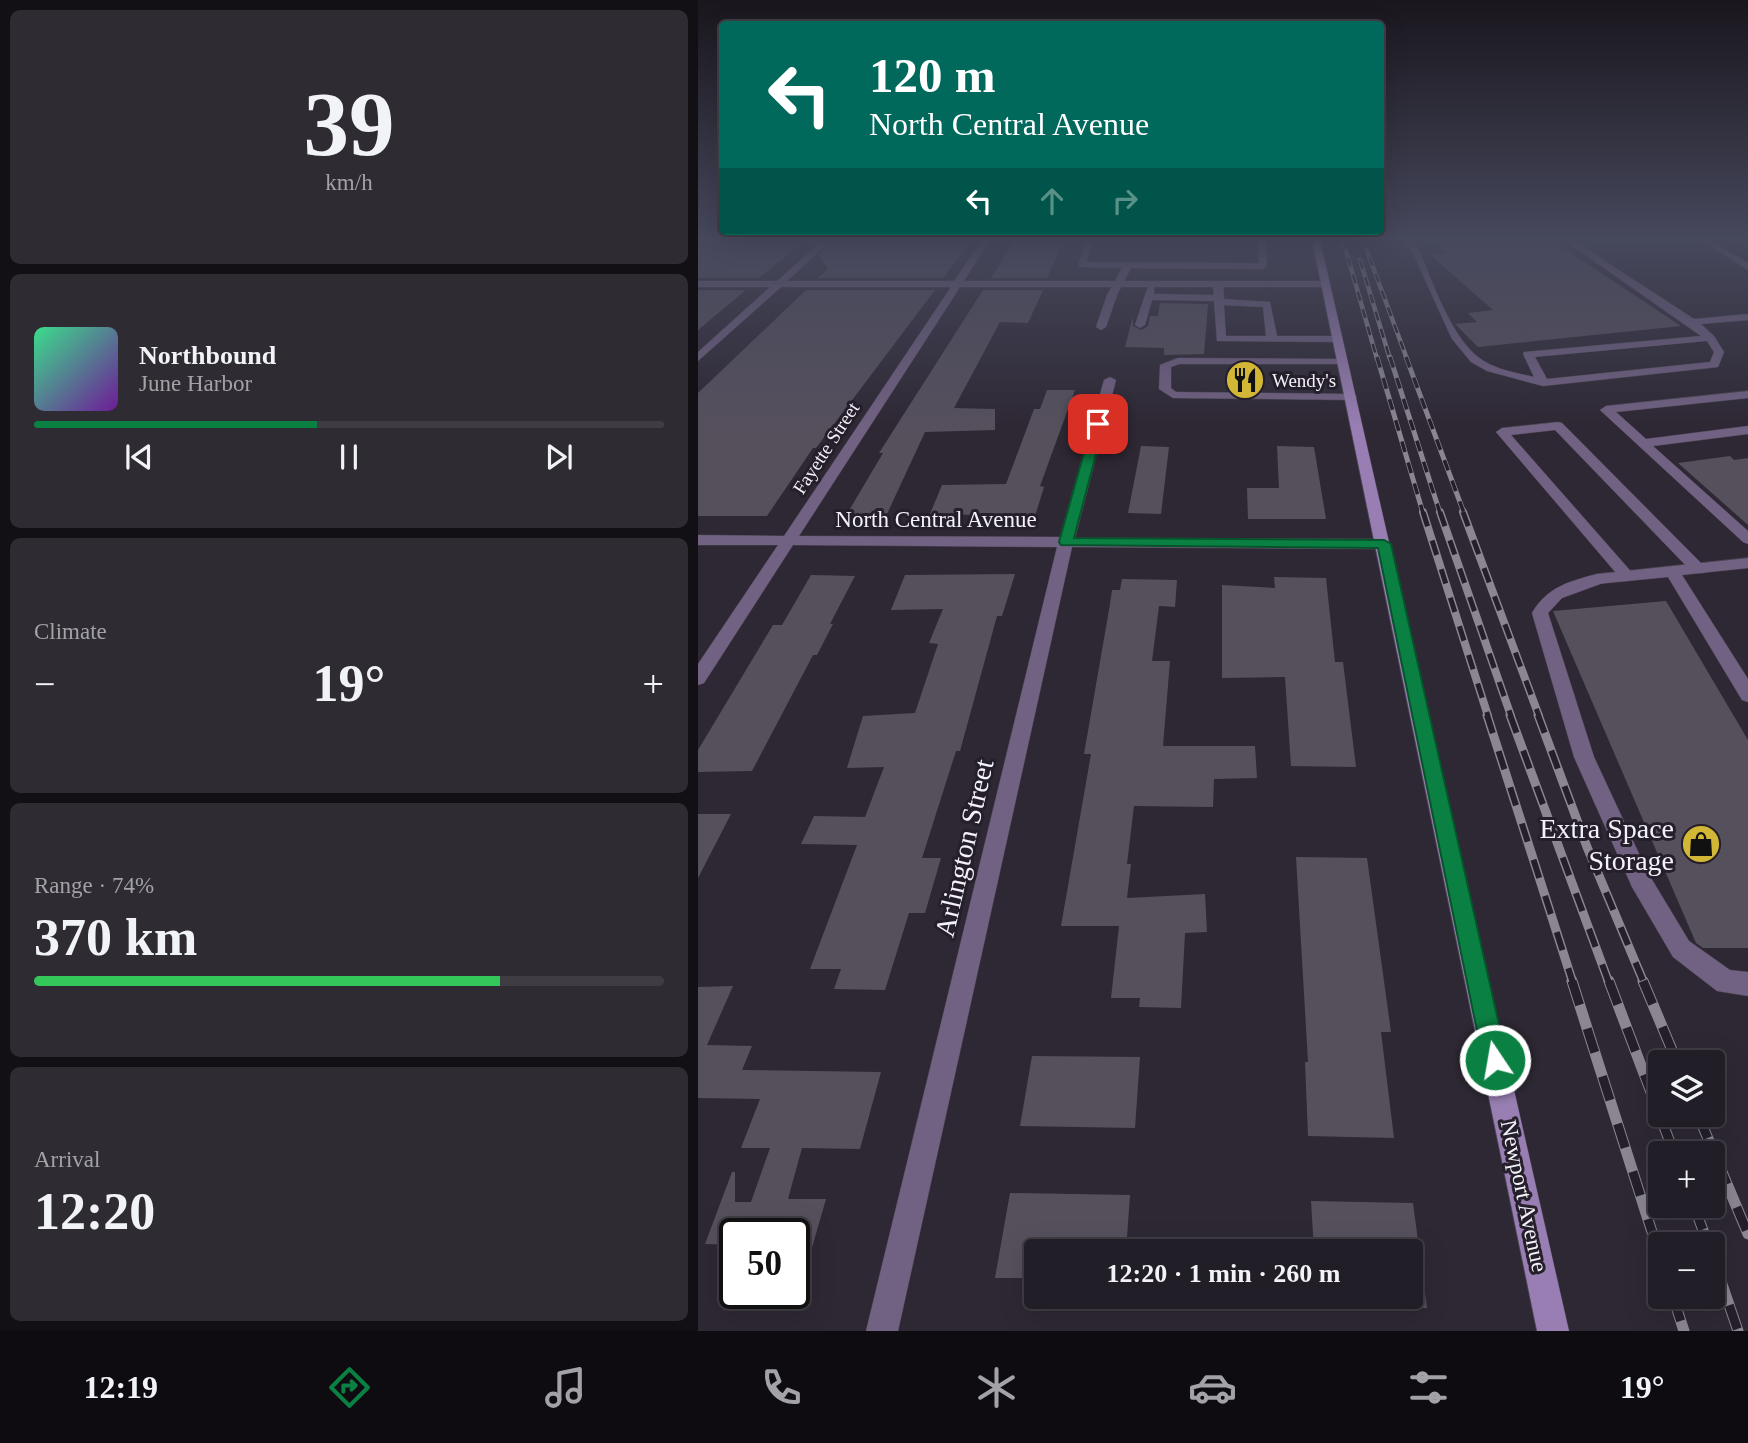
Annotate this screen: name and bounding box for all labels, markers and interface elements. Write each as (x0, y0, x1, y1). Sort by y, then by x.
text: 120 m (869, 48, 996, 103)
icon: left (754, 49, 845, 140)
text: 39 (304, 74, 395, 175)
text: North Central Avenue (869, 106, 1149, 142)
text: km/h (325, 170, 373, 195)
icon: left (960, 182, 998, 220)
icon: ahead (1033, 182, 1071, 220)
icon: right (1106, 182, 1144, 220)
text: Northbound (139, 341, 276, 370)
restaurant icon: Wendy's (1224, 359, 1266, 401)
place label: Wendy's (1272, 370, 1336, 391)
text: June Harbor (139, 371, 252, 396)
pin (1068, 394, 1128, 454)
street label: Fayette Street (789, 398, 864, 498)
icon: arrive (1079, 405, 1117, 443)
icon: previous (120, 438, 158, 476)
icon: pause (330, 438, 368, 476)
icon: next (540, 438, 578, 476)
street label: North Central Avenue (835, 507, 1037, 532)
text: Climate (34, 619, 107, 644)
text: 19° (313, 655, 385, 712)
text: − (34, 663, 55, 705)
text: + (643, 663, 664, 705)
street label: Arlington Street (929, 756, 1000, 940)
place label: Extra Space Storage (1540, 813, 1674, 876)
shop icon: Extra Space Storage (1680, 823, 1722, 865)
text: Range · 74% (34, 873, 154, 898)
text: 370 km (34, 909, 197, 966)
position arrow (1458, 1023, 1532, 1097)
map controls (1648, 1050, 1725, 1309)
button: layers (1648, 1050, 1725, 1127)
street label: Newport Avenue (1496, 1118, 1552, 1274)
button: + (1648, 1141, 1725, 1218)
text: Arrival (34, 1147, 100, 1172)
text: 12:20 (34, 1183, 155, 1240)
speed limit sign: 50 (719, 1218, 810, 1309)
button: − (1648, 1232, 1725, 1309)
text: 12:20 · 1 min · 260 m (1107, 1259, 1341, 1288)
icon: directions (325, 1363, 374, 1412)
icon: music (541, 1363, 590, 1412)
icon: phone (757, 1363, 806, 1412)
icon: climate (972, 1363, 1021, 1412)
icon: car (1188, 1363, 1237, 1412)
icon: filters (1404, 1363, 1453, 1412)
text: 12:19 (83, 1369, 158, 1405)
text: 19° (1620, 1369, 1665, 1405)

